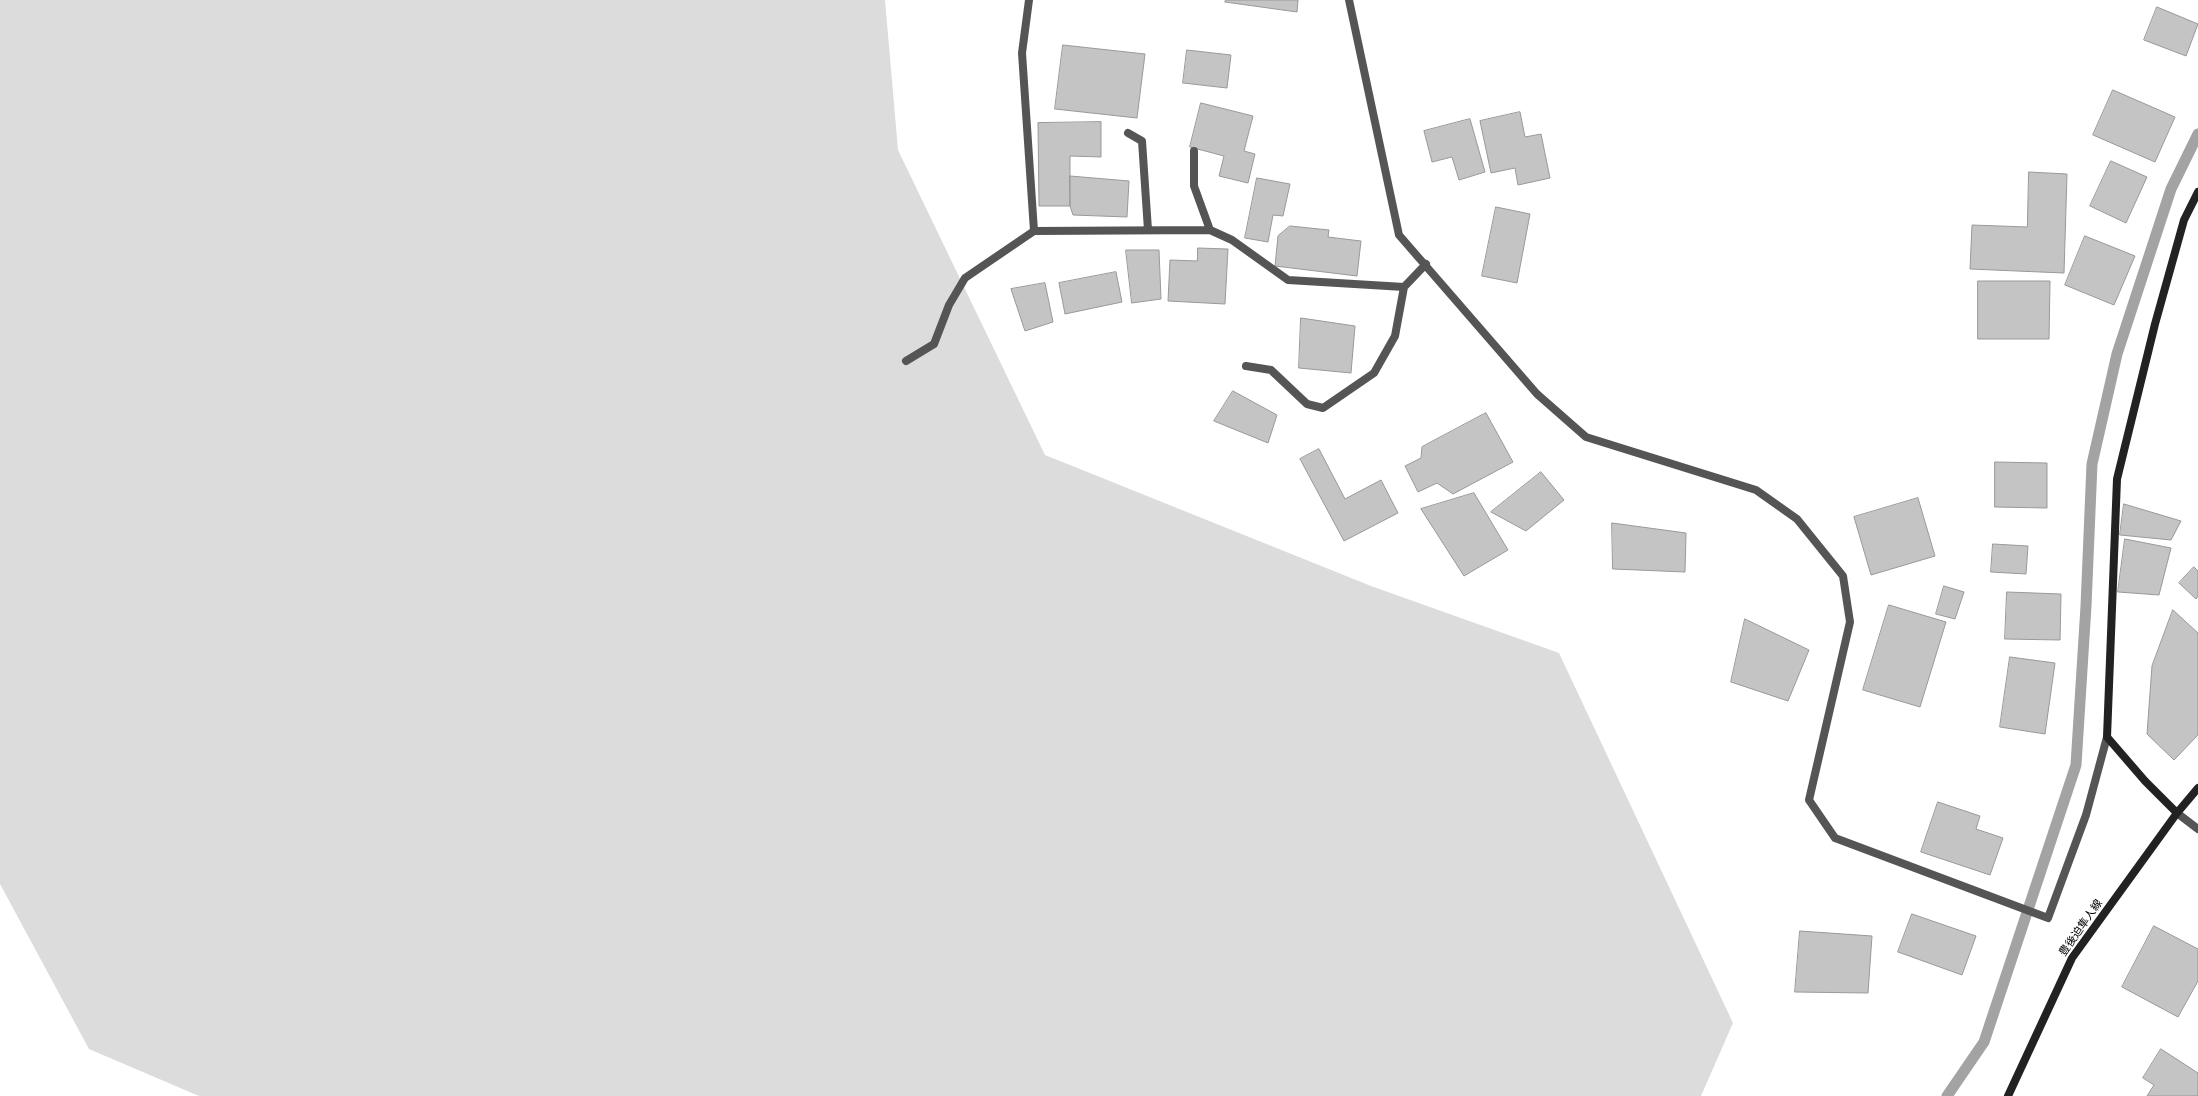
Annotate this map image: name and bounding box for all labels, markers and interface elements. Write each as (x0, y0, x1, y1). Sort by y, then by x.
street label: 豊後迫隼人線 (2057, 897, 2105, 959)

